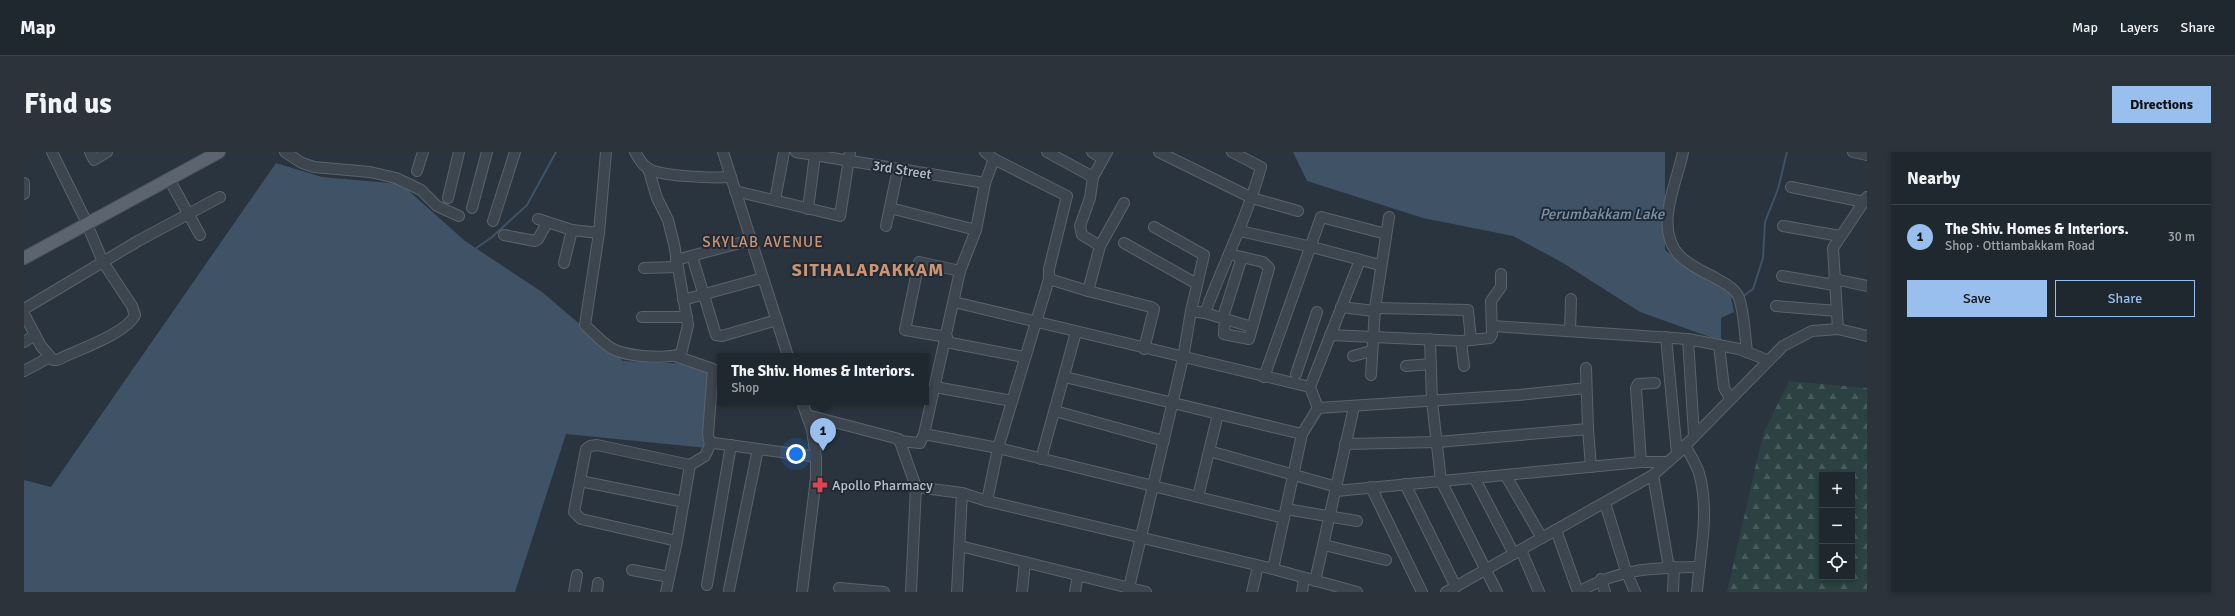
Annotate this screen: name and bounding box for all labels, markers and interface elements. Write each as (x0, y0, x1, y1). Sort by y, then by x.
text: Map (20, 16, 56, 40)
text: Map (2072, 19, 2098, 36)
text: Layers (2120, 19, 2159, 36)
text: Share (2181, 19, 2215, 36)
button: Directions (2112, 86, 2211, 123)
text: Find us (24, 87, 112, 121)
street label: 3rd Street (871, 157, 933, 183)
text: Nearby (1907, 168, 1960, 189)
water label: Perumbakkam Lake (1540, 205, 1666, 223)
text: The Shiv. Homes & Interiors. (1945, 220, 2129, 238)
text: 1 (1916, 229, 1924, 245)
text: 30 m (2168, 229, 2195, 245)
district label: SKYLAB AVENUE (702, 233, 824, 251)
text: Shop · Ottiambakkam Road (1945, 238, 2095, 254)
district label: SITHALAPAKKAM (792, 259, 944, 281)
button: Save (1907, 280, 2047, 317)
button: Share (2055, 280, 2195, 317)
popup (717, 353, 929, 405)
text: The Shiv. Homes & Interiors. (731, 362, 915, 380)
text: Shop (731, 380, 759, 396)
pin: 1 (810, 418, 836, 451)
your location (786, 444, 806, 464)
map controls (1819, 472, 1855, 580)
button: + (1819, 472, 1855, 508)
pharmacy icon: Apollo Pharmacy (811, 476, 829, 494)
place label: Apollo Pharmacy (832, 477, 933, 494)
button: − (1819, 508, 1855, 544)
button: locate (1819, 544, 1855, 580)

